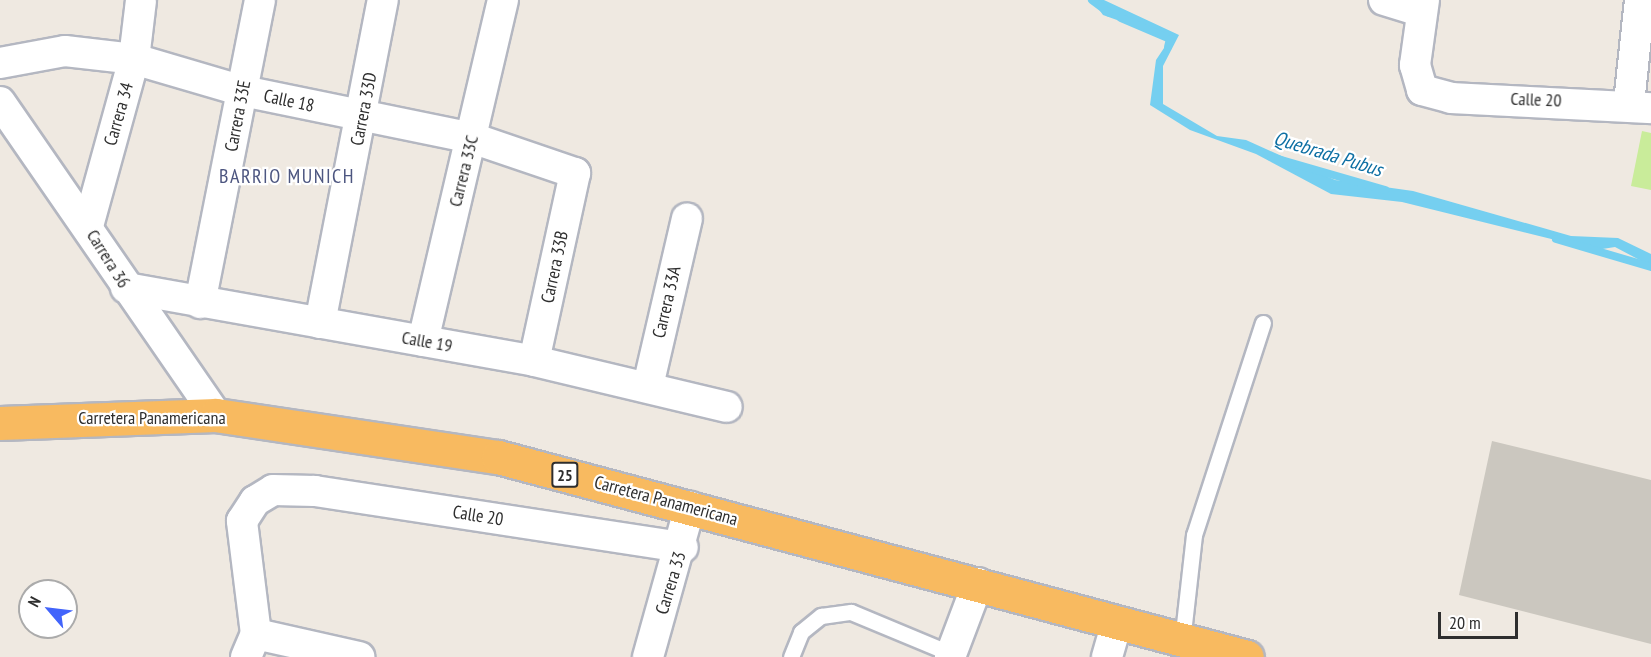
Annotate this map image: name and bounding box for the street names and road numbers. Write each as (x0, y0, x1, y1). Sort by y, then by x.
street label: Carrera 33D (346, 71, 382, 147)
street label: Carrera 33E (220, 78, 256, 154)
street label: Carrera 34 (100, 80, 138, 148)
street label: Calle 18 (262, 85, 316, 117)
street label: Calle 20 (1510, 88, 1562, 112)
street label: Carrera 33C (445, 133, 483, 209)
street label: Carrera 36 (82, 226, 134, 292)
street label: Carrera 33B (537, 229, 573, 305)
street label: Carrera 33A (648, 264, 686, 340)
street label: Calle 19 (400, 327, 454, 357)
street label: Carretera Panamericana (78, 407, 226, 429)
road number: 25 (550, 462, 580, 488)
street label: Carretera Panamericana (592, 472, 740, 530)
street label: Calle 20 (451, 501, 505, 531)
street label: Carrera 33 (651, 549, 691, 617)

